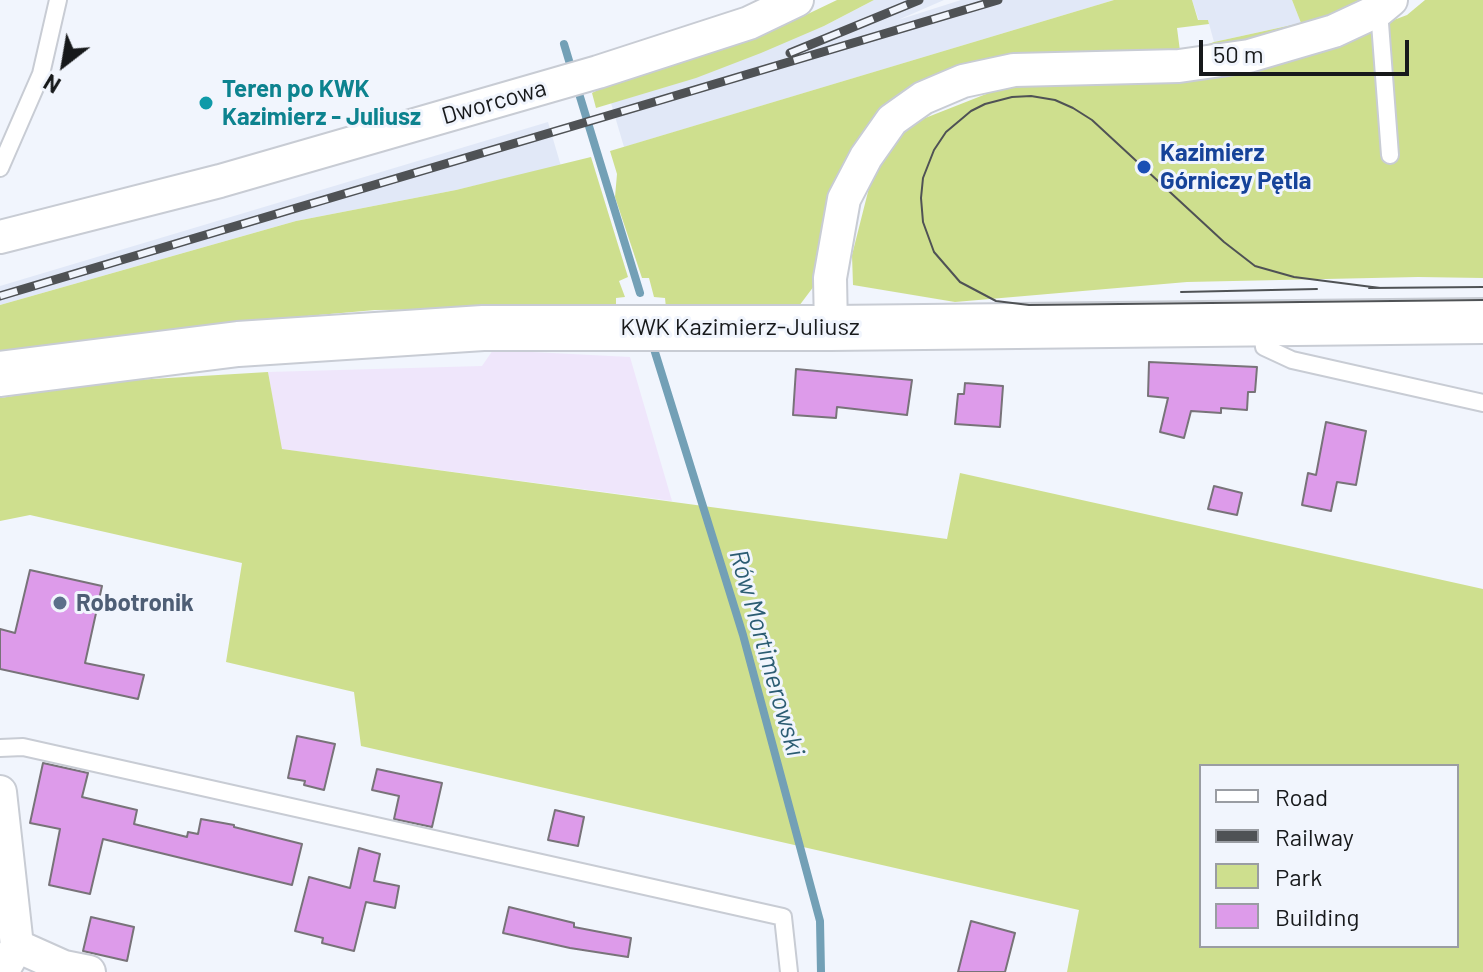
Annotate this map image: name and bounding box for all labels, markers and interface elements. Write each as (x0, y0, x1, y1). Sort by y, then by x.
north arrow (24, 24, 104, 104)
scale bar (1203, 24, 1413, 74)
text: 50 m (1213, 39, 1264, 68)
text: N (39, 70, 65, 99)
street label: Dworcowa (438, 73, 550, 131)
place label: Teren po KWK Kazimierz - Juliusz (222, 75, 421, 131)
marker: Teren po KWK Kazimierz - Juliusz (197, 94, 215, 112)
place label: Kazimierz Górniczy Pętla (1160, 139, 1311, 195)
marker: Kazimierz Górniczy Pętla (1135, 158, 1153, 176)
street label: KWK Kazimierz-Juliusz (620, 313, 860, 341)
water label: Rów Mortimerowski (723, 546, 811, 760)
place label: Robotronik (76, 589, 194, 617)
marker: Robotronik (51, 594, 69, 612)
legend (1199, 764, 1459, 948)
text: Road (1275, 782, 1328, 811)
text: Railway (1275, 822, 1354, 851)
text: Park (1275, 862, 1322, 891)
text: Building (1275, 902, 1359, 931)

